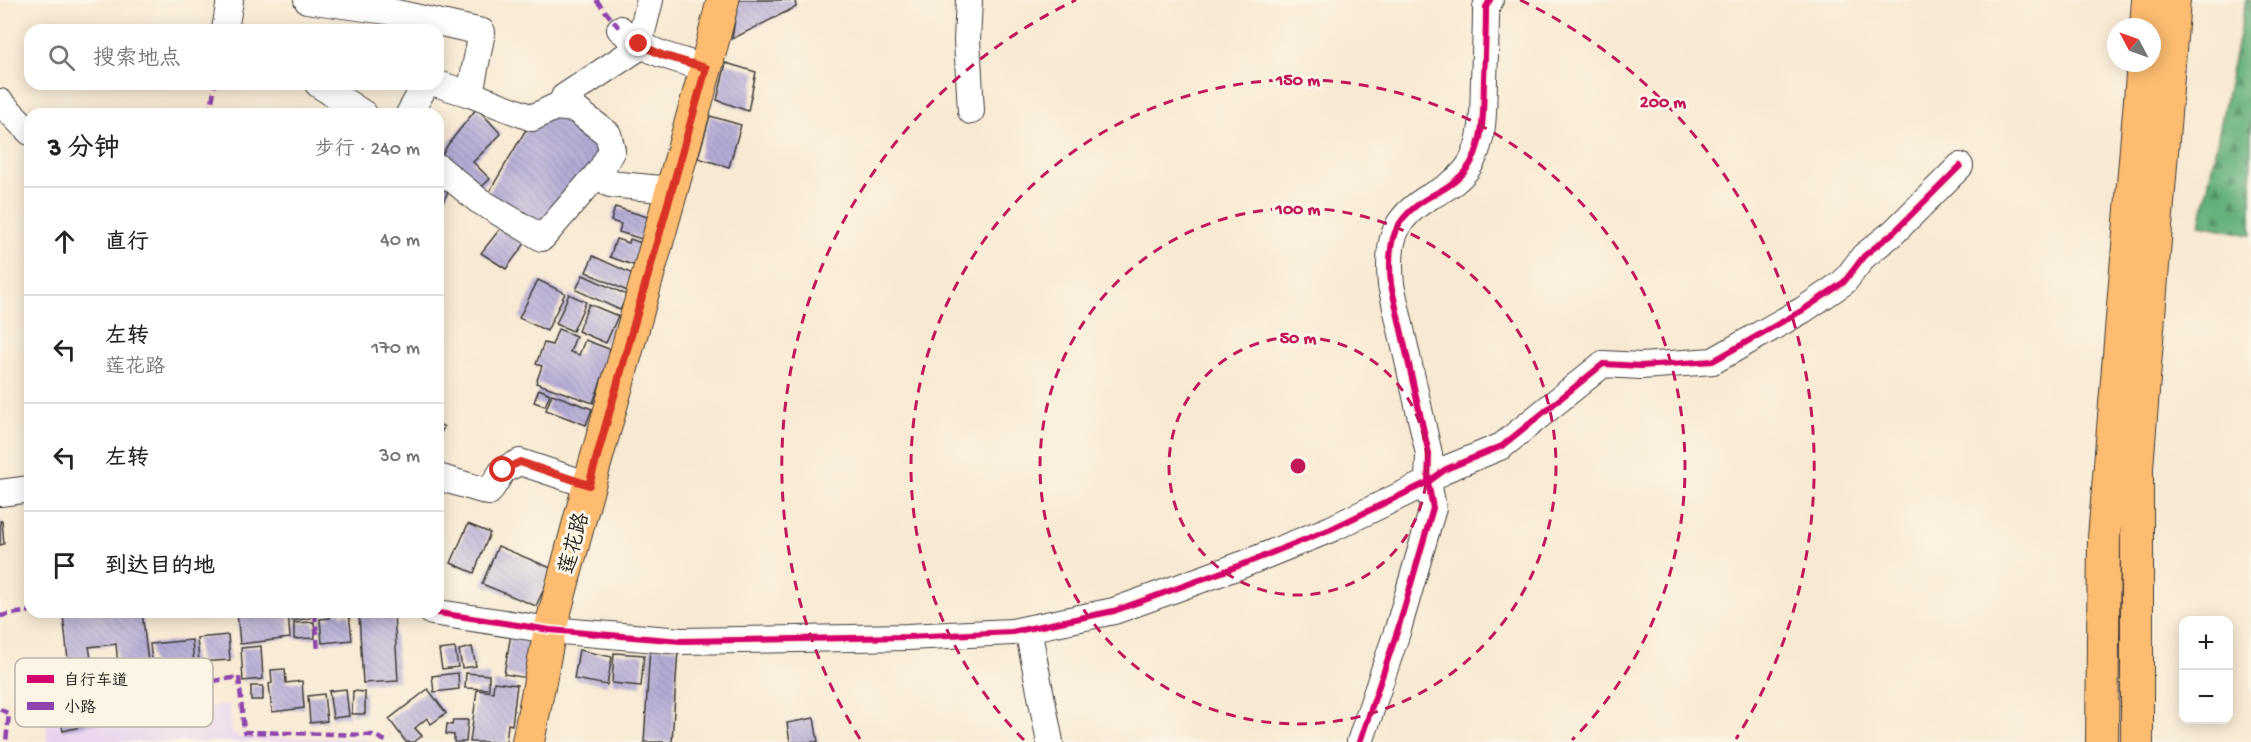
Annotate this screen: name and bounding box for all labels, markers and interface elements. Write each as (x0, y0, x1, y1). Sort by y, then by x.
north arrow (2107, 18, 2161, 72)
search box (24, 24, 444, 90)
route end (625, 30, 651, 56)
icon: search (45, 41, 78, 74)
text: 搜索地点 (93, 47, 181, 73)
text: 150 m (1275, 71, 1320, 92)
text: 200 m (1640, 93, 1686, 114)
text: 3 分钟 (48, 135, 120, 166)
text: 步行 · 240 m (315, 139, 420, 162)
text: 100 m (1275, 200, 1321, 221)
icon: ahead (48, 225, 81, 258)
text: 40 m (380, 230, 420, 253)
text: 直行 (105, 231, 149, 257)
text: 左转 (105, 325, 149, 351)
text: 50 m (1280, 329, 1317, 350)
icon: left (48, 333, 81, 366)
text: 170 m (371, 338, 420, 361)
text: 莲花路 (105, 357, 165, 380)
icon: left (48, 441, 81, 474)
text: 30 m (379, 446, 420, 469)
text: 左转 (105, 447, 149, 473)
route start (489, 456, 515, 482)
centre of rings (1288, 456, 1308, 476)
street label: 莲花路 (554, 510, 597, 578)
icon: arrive (48, 549, 81, 582)
text: 到达目的地 (105, 555, 215, 581)
map controls (2179, 616, 2233, 724)
button: + (2179, 616, 2233, 670)
legend (15, 658, 213, 727)
button: − (2179, 670, 2233, 724)
text: 自行车道 (64, 671, 128, 692)
text: 小路 (64, 698, 96, 719)

